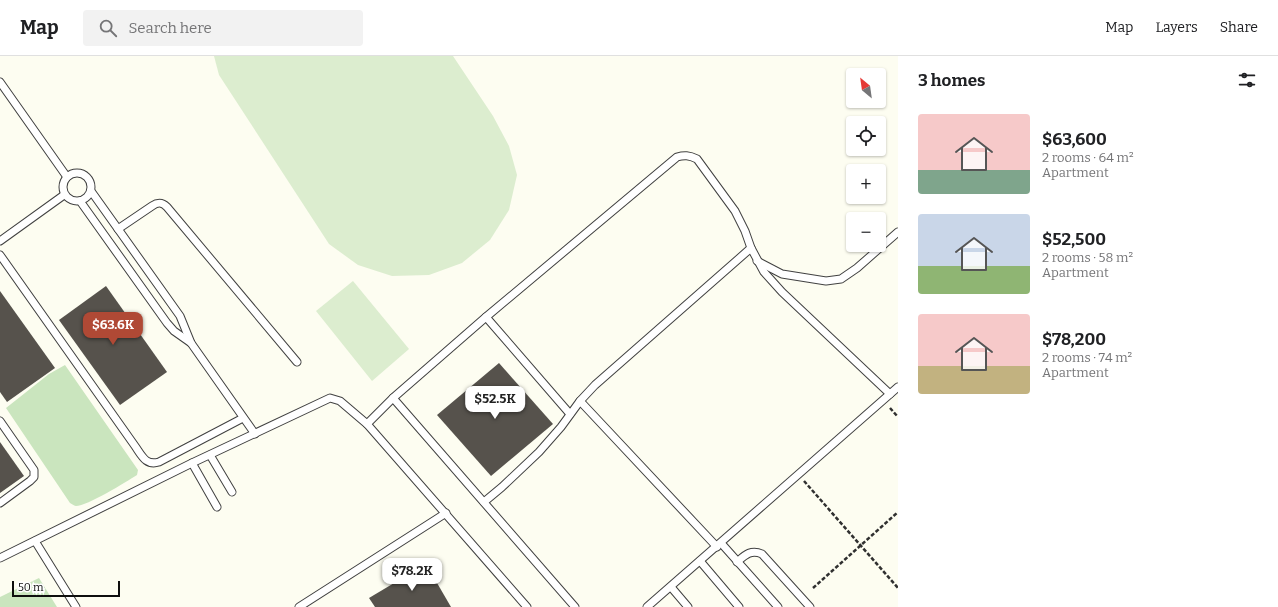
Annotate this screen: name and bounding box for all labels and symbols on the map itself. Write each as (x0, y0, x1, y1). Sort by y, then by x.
north arrow (846, 68, 886, 108)
pin: $63.6K (80, 312, 146, 346)
pin: $52.5K (462, 386, 528, 420)
pin: $78.2K (379, 558, 445, 592)
scale bar (12, 579, 120, 598)

